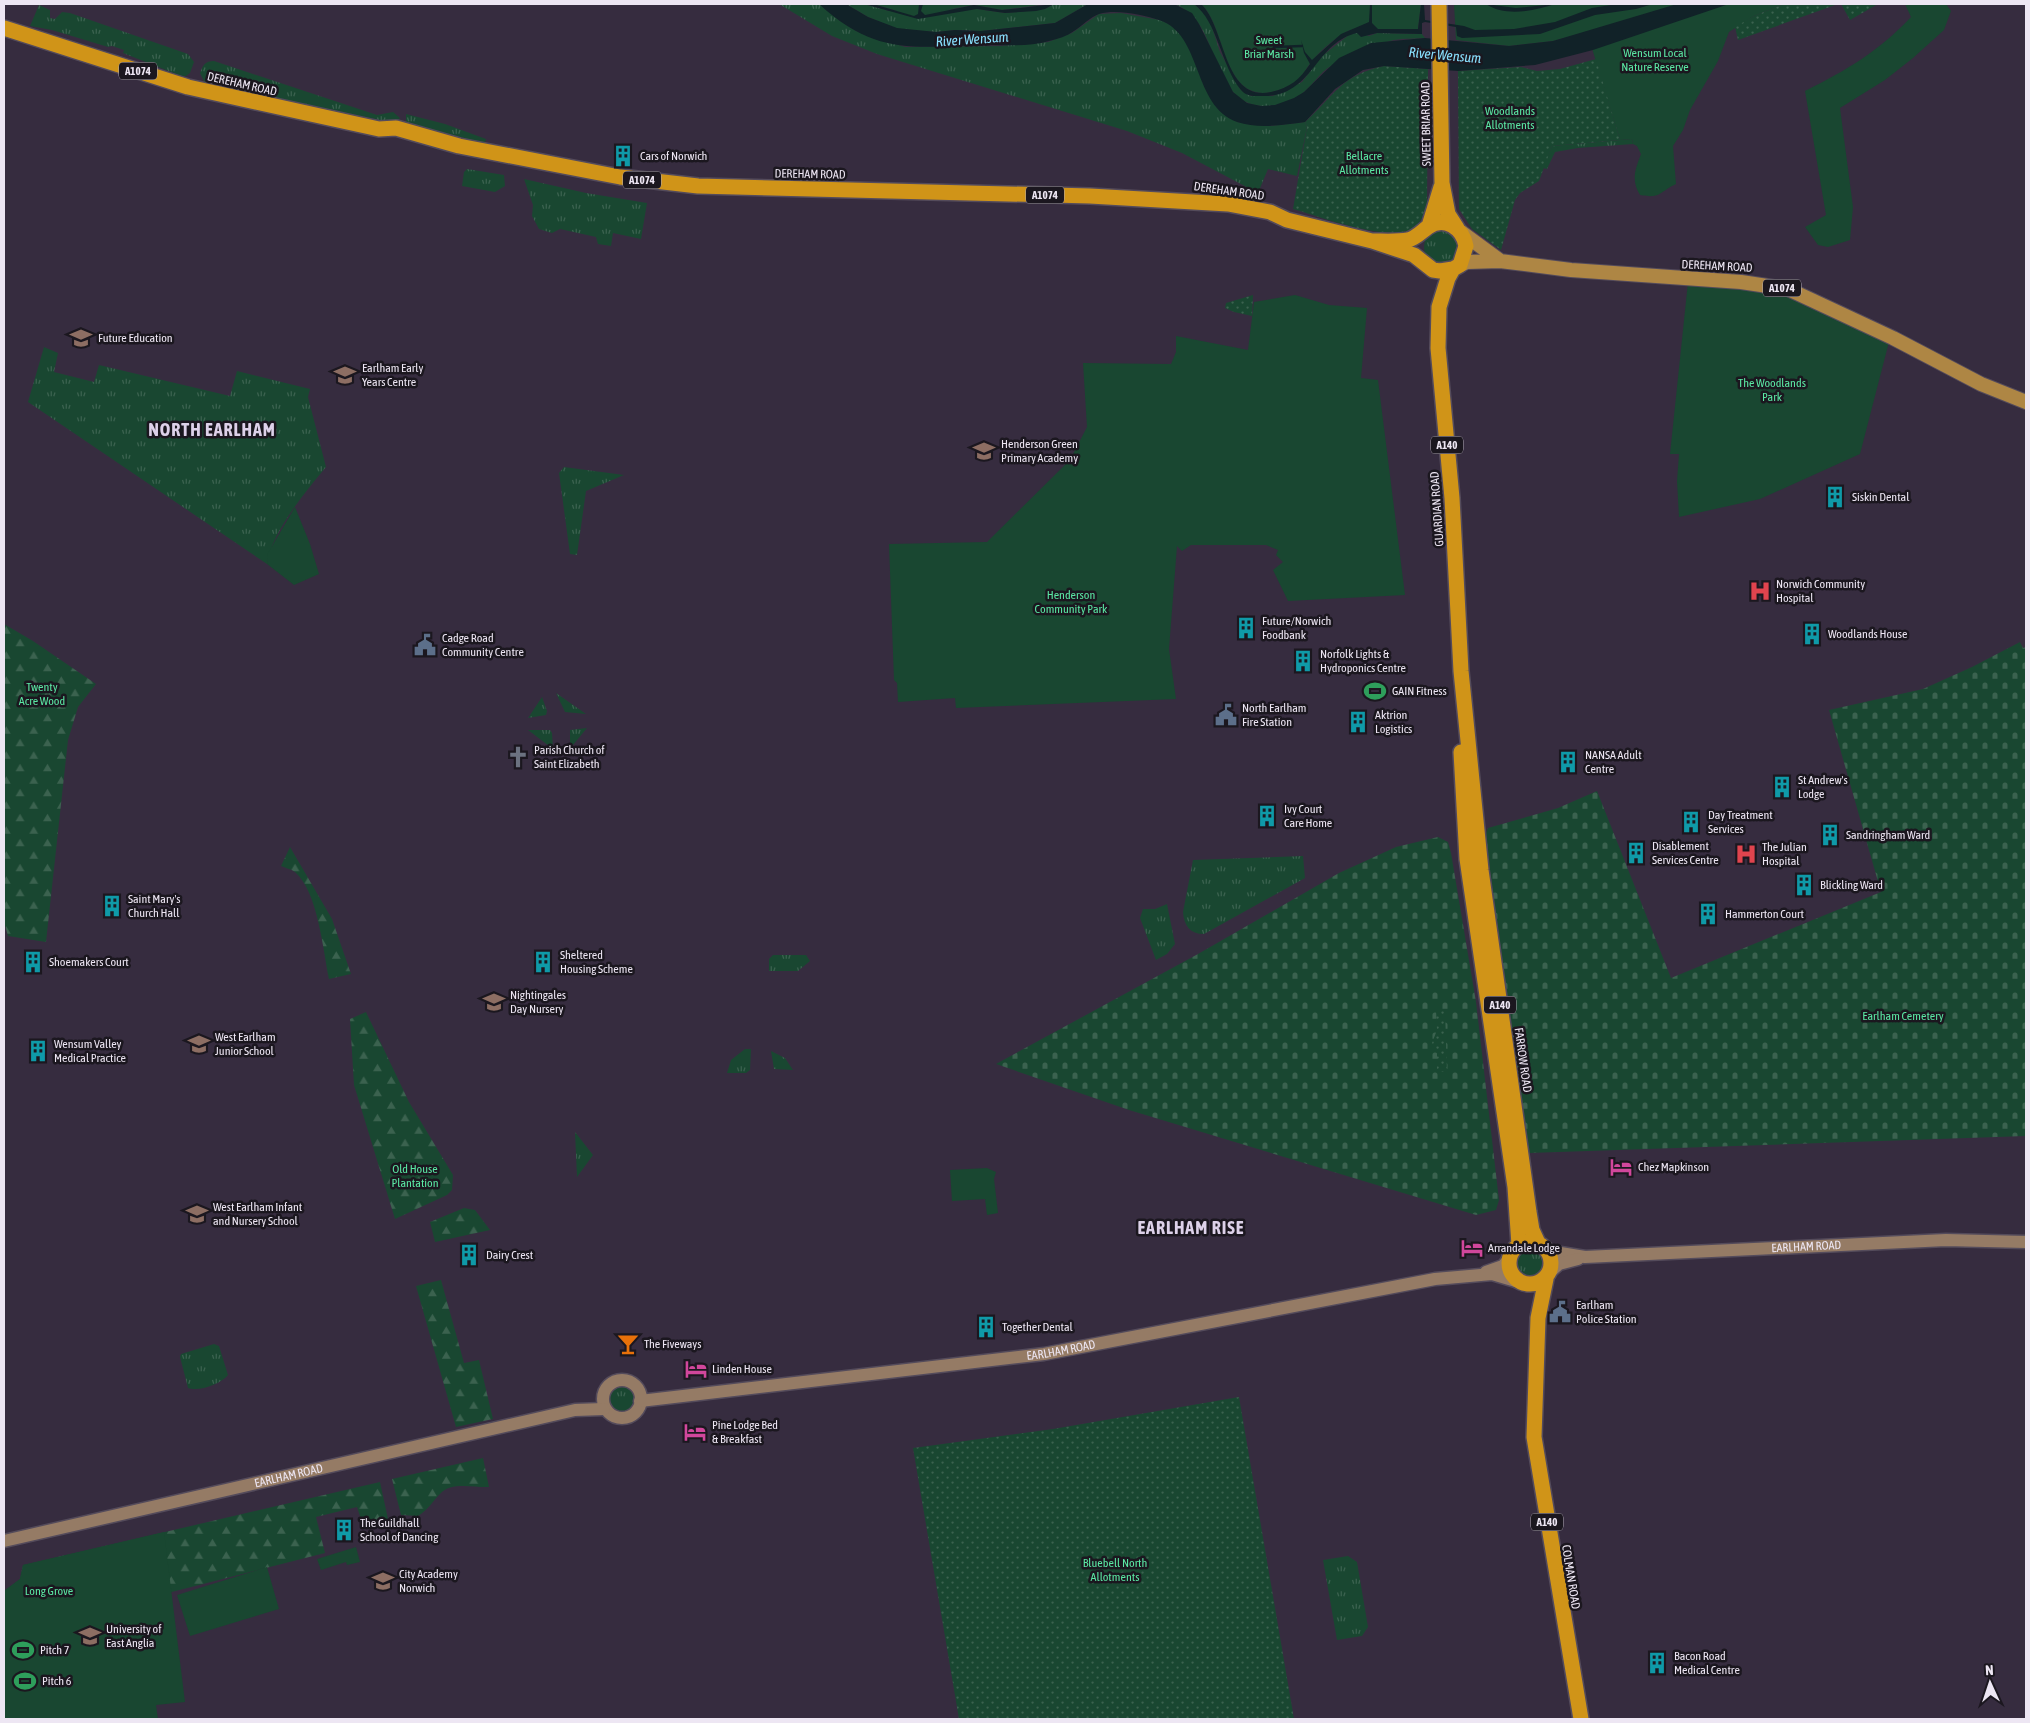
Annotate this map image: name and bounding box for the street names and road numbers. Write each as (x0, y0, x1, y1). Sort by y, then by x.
road number: A1074 (119, 62, 157, 80)
street label: DEREHAM ROAD (206, 69, 278, 99)
street label: SWEET BRIAR ROAD (1418, 81, 1434, 166)
street label: DEREHAM ROAD (774, 166, 846, 182)
road number: A1074 (623, 172, 661, 188)
street label: DEREHAM ROAD (1193, 179, 1265, 203)
road number: A1074 (1026, 186, 1064, 204)
street label: DEREHAM ROAD (1681, 257, 1753, 275)
road number: A1074 (1763, 280, 1801, 296)
road number: A140 (1431, 436, 1463, 454)
street label: GUARDIAN ROAD (1427, 471, 1447, 547)
road number: A140 (1484, 996, 1516, 1014)
street label: FARROW ROAD (1512, 1027, 1534, 1093)
street label: EARLHAM ROAD (1771, 1238, 1842, 1255)
street label: EARLHAM ROAD (1026, 1337, 1097, 1363)
street label: EARLHAM ROAD (253, 1461, 324, 1490)
road number: A140 (1531, 1514, 1563, 1530)
street label: COLMAN ROAD (1559, 1544, 1583, 1610)

